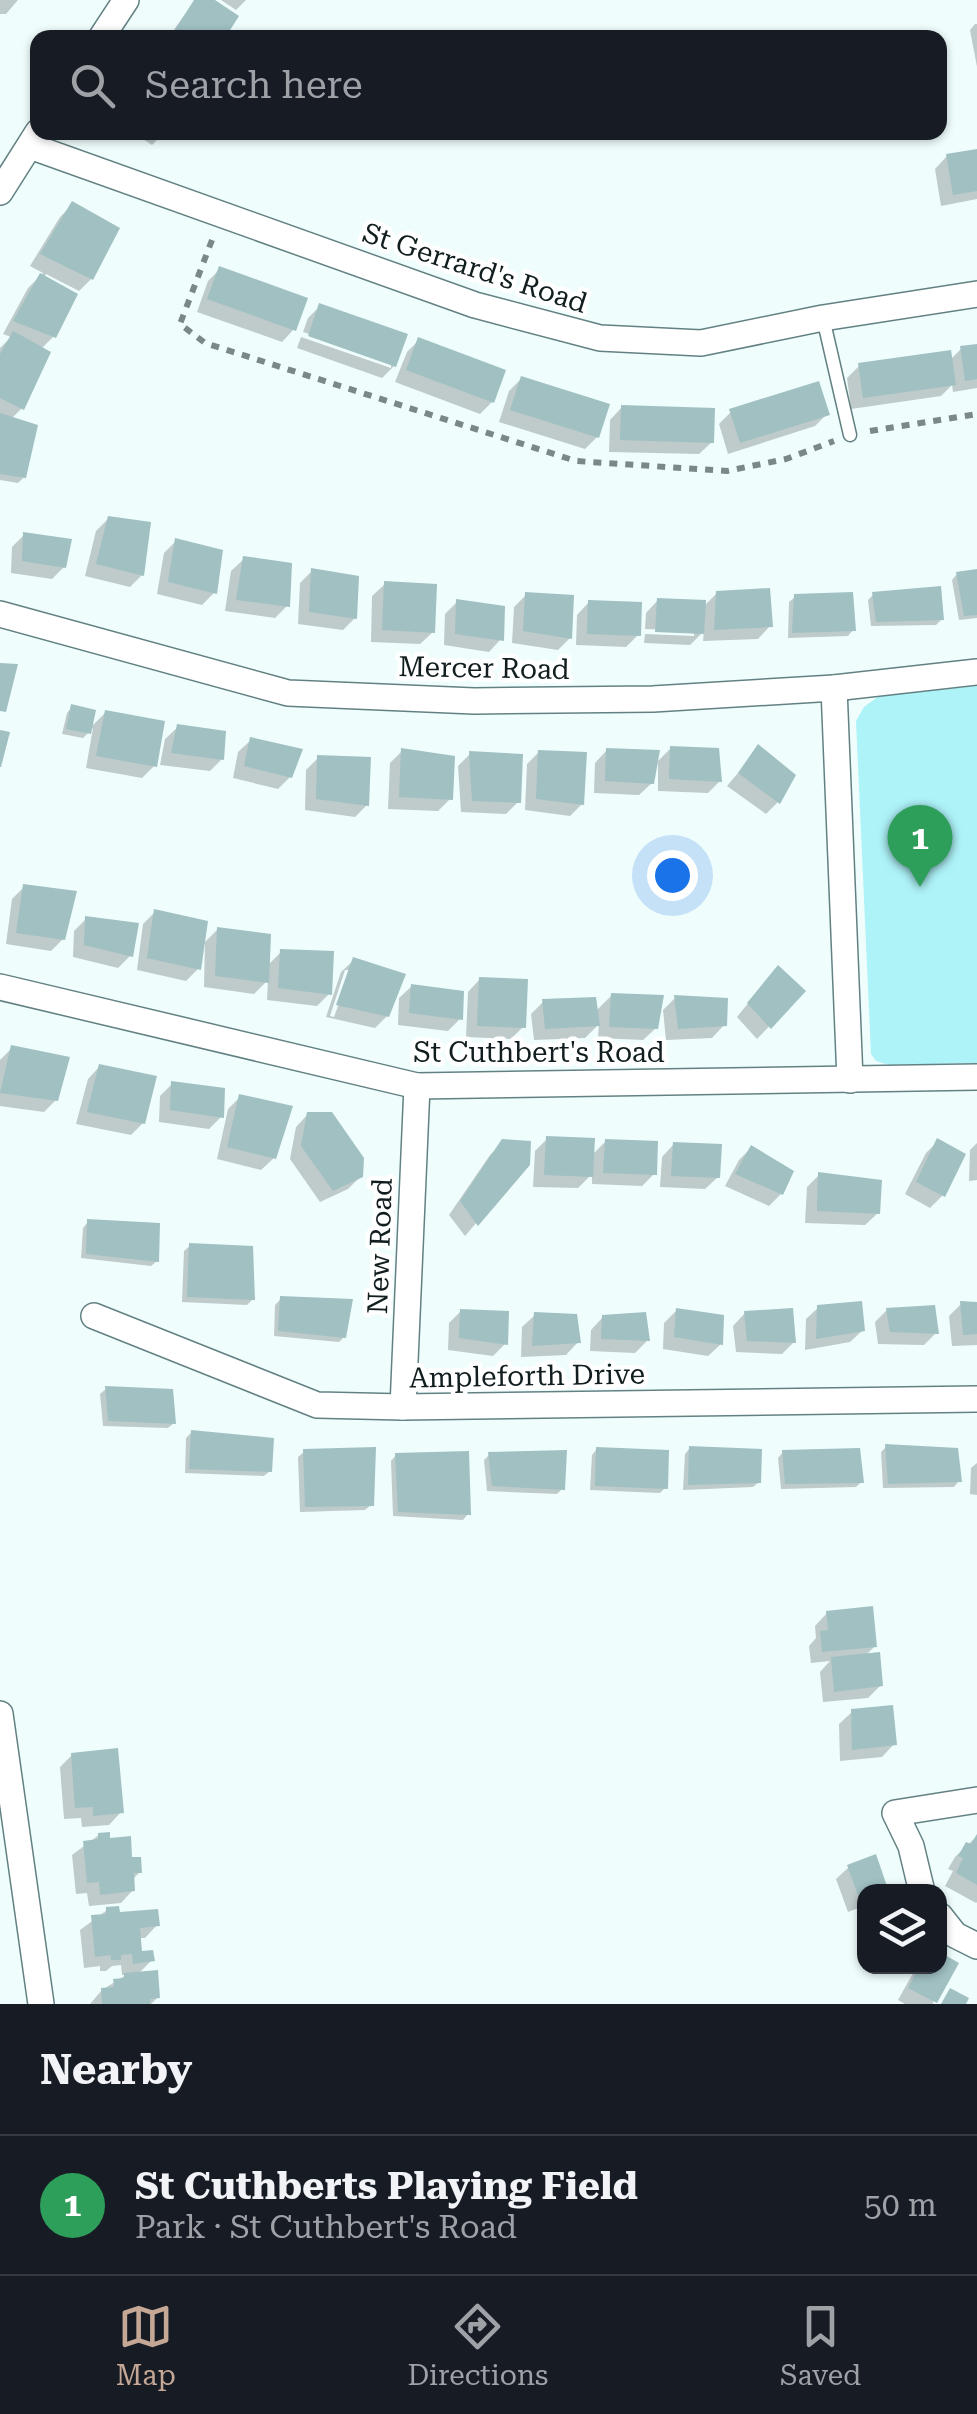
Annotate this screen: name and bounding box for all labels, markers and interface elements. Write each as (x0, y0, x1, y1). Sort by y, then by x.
search box (30, 30, 947, 140)
icon: search (65, 58, 120, 113)
text: Search here (145, 63, 363, 107)
street label: St Gerrard's Road (359, 216, 592, 320)
street label: Mercer Road (398, 650, 570, 686)
pin: 1 (888, 804, 952, 887)
your location (647, 850, 698, 901)
street label: St Cuthbert's Road (413, 1036, 665, 1069)
street label: New Road (361, 1177, 399, 1315)
street label: Ampleforth Drive (409, 1357, 645, 1395)
map controls (857, 1884, 947, 1974)
button: layers (857, 1884, 947, 1974)
text: Nearby (40, 2045, 192, 2094)
text: St Cuthberts Playing Field (135, 2164, 638, 2208)
text: 1 (64, 2186, 81, 2224)
text: 50 m (864, 2186, 937, 2224)
text: Park · St Cuthbert's Road (135, 2208, 517, 2246)
tab: Map (116, 2299, 176, 2392)
tab: Directions (407, 2299, 548, 2392)
tab: Saved (780, 2299, 861, 2392)

